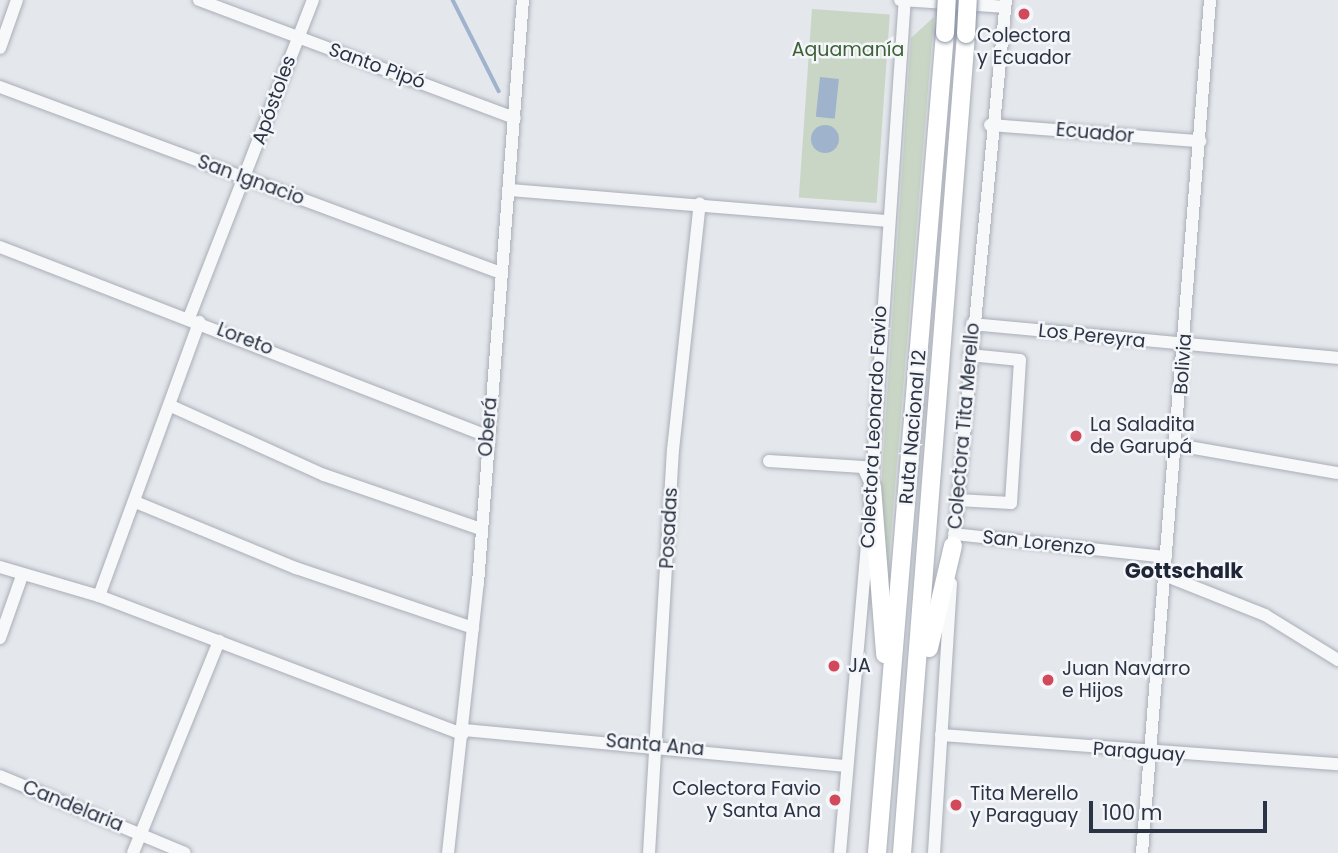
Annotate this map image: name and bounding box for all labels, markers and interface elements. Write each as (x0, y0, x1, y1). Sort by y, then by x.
marker: Colectora y Ecuador (1016, 6, 1032, 22)
place label: Colectora y Ecuador (977, 25, 1071, 69)
street label: Santo Pipó (326, 38, 428, 94)
park label: Aquamanía (792, 39, 904, 61)
street label: Apóstoles (247, 52, 301, 148)
street label: Ecuador (1055, 118, 1135, 148)
street label: San Ignacio (194, 150, 308, 210)
street label: Colectora Leonardo Favio (856, 305, 892, 549)
street label: Loreto (214, 318, 276, 360)
street label: Los Pereyra (1037, 319, 1147, 353)
street label: Colectora Tita Merello (944, 322, 984, 530)
street label: Bolivia (1169, 333, 1197, 395)
street label: Ruta Nacional 12 (895, 349, 931, 505)
street label: Oberá (474, 396, 502, 458)
place label: La Saladita de Garupá (1090, 414, 1195, 458)
marker: La Saladita de Garupá (1068, 428, 1084, 444)
street label: Posadas (655, 487, 683, 569)
street label: San Lorenzo (981, 526, 1097, 560)
district label: Gottschalk (1125, 558, 1243, 584)
place label: JA (848, 655, 871, 677)
marker: JA (826, 658, 842, 674)
place label: Juan Navarro e Hijos (1062, 658, 1190, 702)
marker: Juan Navarro e Hijos (1040, 672, 1056, 688)
street label: Santa Ana (605, 729, 705, 761)
street label: Paraguay (1092, 737, 1186, 767)
street label: Candelaria (19, 775, 127, 837)
place label: Colectora Favio y Santa Ana (672, 778, 821, 822)
place label: Tita Merello y Paraguay (970, 783, 1078, 827)
scale bar (1093, 786, 1272, 830)
marker: Colectora Favio y Santa Ana (827, 792, 843, 808)
marker: Tita Merello y Paraguay (948, 797, 964, 813)
text: 100 m (1102, 798, 1162, 827)

